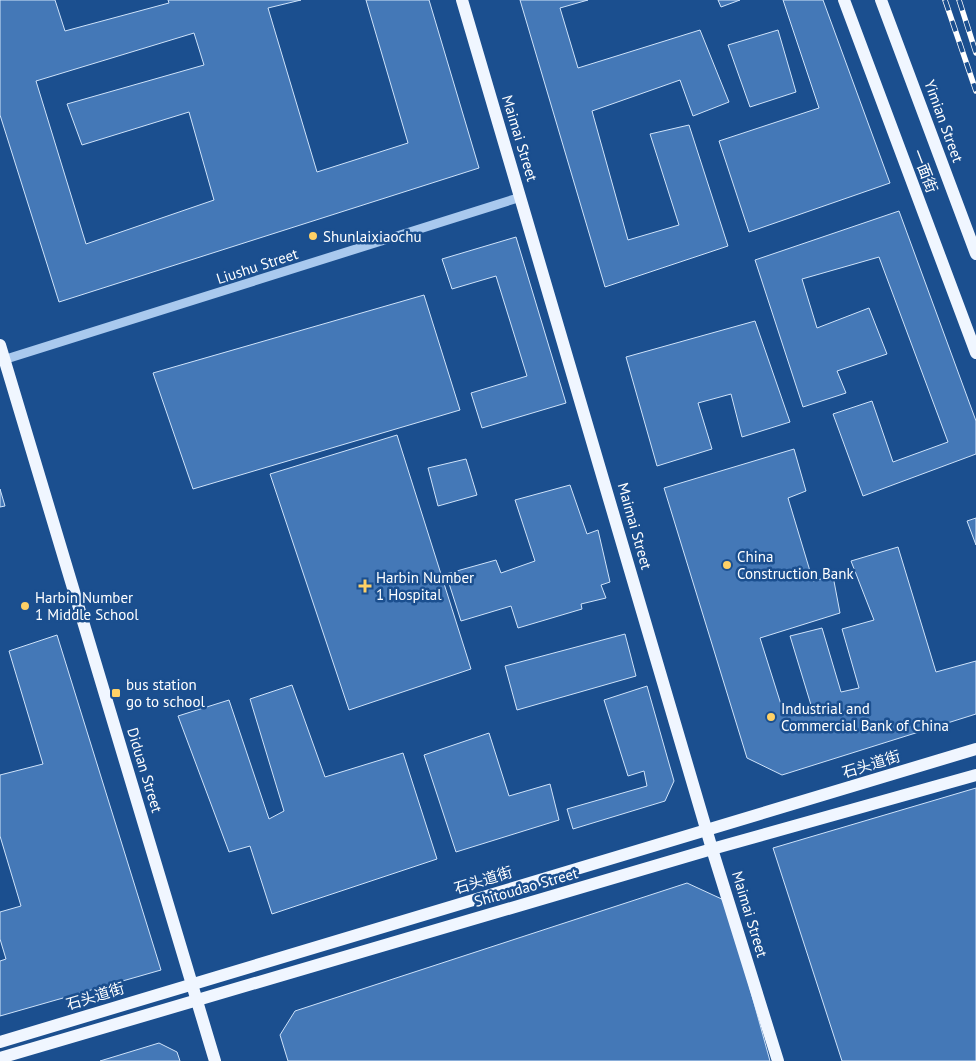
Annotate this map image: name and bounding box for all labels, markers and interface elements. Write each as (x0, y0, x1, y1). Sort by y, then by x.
street label: Yimian Street (920, 77, 968, 165)
street label: Maimai Street (498, 93, 542, 183)
street label: 一面街 (908, 147, 942, 195)
place label: Shunlaixiaochu (323, 227, 422, 246)
marker: Shunlaixiaochu (307, 230, 319, 242)
street label: Liushu Street (214, 244, 300, 288)
street label: Maimai Street (614, 480, 656, 572)
place label: China Construction Bank (737, 547, 854, 583)
marker: China Construction Bank (721, 559, 733, 571)
place label: Harbin Number 1 Hospital (376, 568, 474, 604)
marker: Harbin Number 1 Hospital (358, 579, 372, 593)
place label: Harbin Number 1 Middle School (35, 588, 139, 624)
marker: Harbin Number 1 Middle School (19, 600, 31, 612)
place label: bus station go to school (126, 675, 205, 711)
marker: bus station go to school (110, 687, 122, 699)
place label: Industrial and Commercial Bank of China (781, 699, 949, 735)
marker: Industrial and Commercial Bank of China (765, 711, 777, 723)
street label: Diduan Street (123, 725, 167, 815)
street label: 石头道街 (840, 746, 902, 782)
street label: 石头道街 (452, 862, 514, 898)
street label: Shitoudao Street (472, 863, 580, 911)
street label: Maimai Street (728, 869, 772, 959)
street label: 石头道街 (64, 978, 126, 1014)

